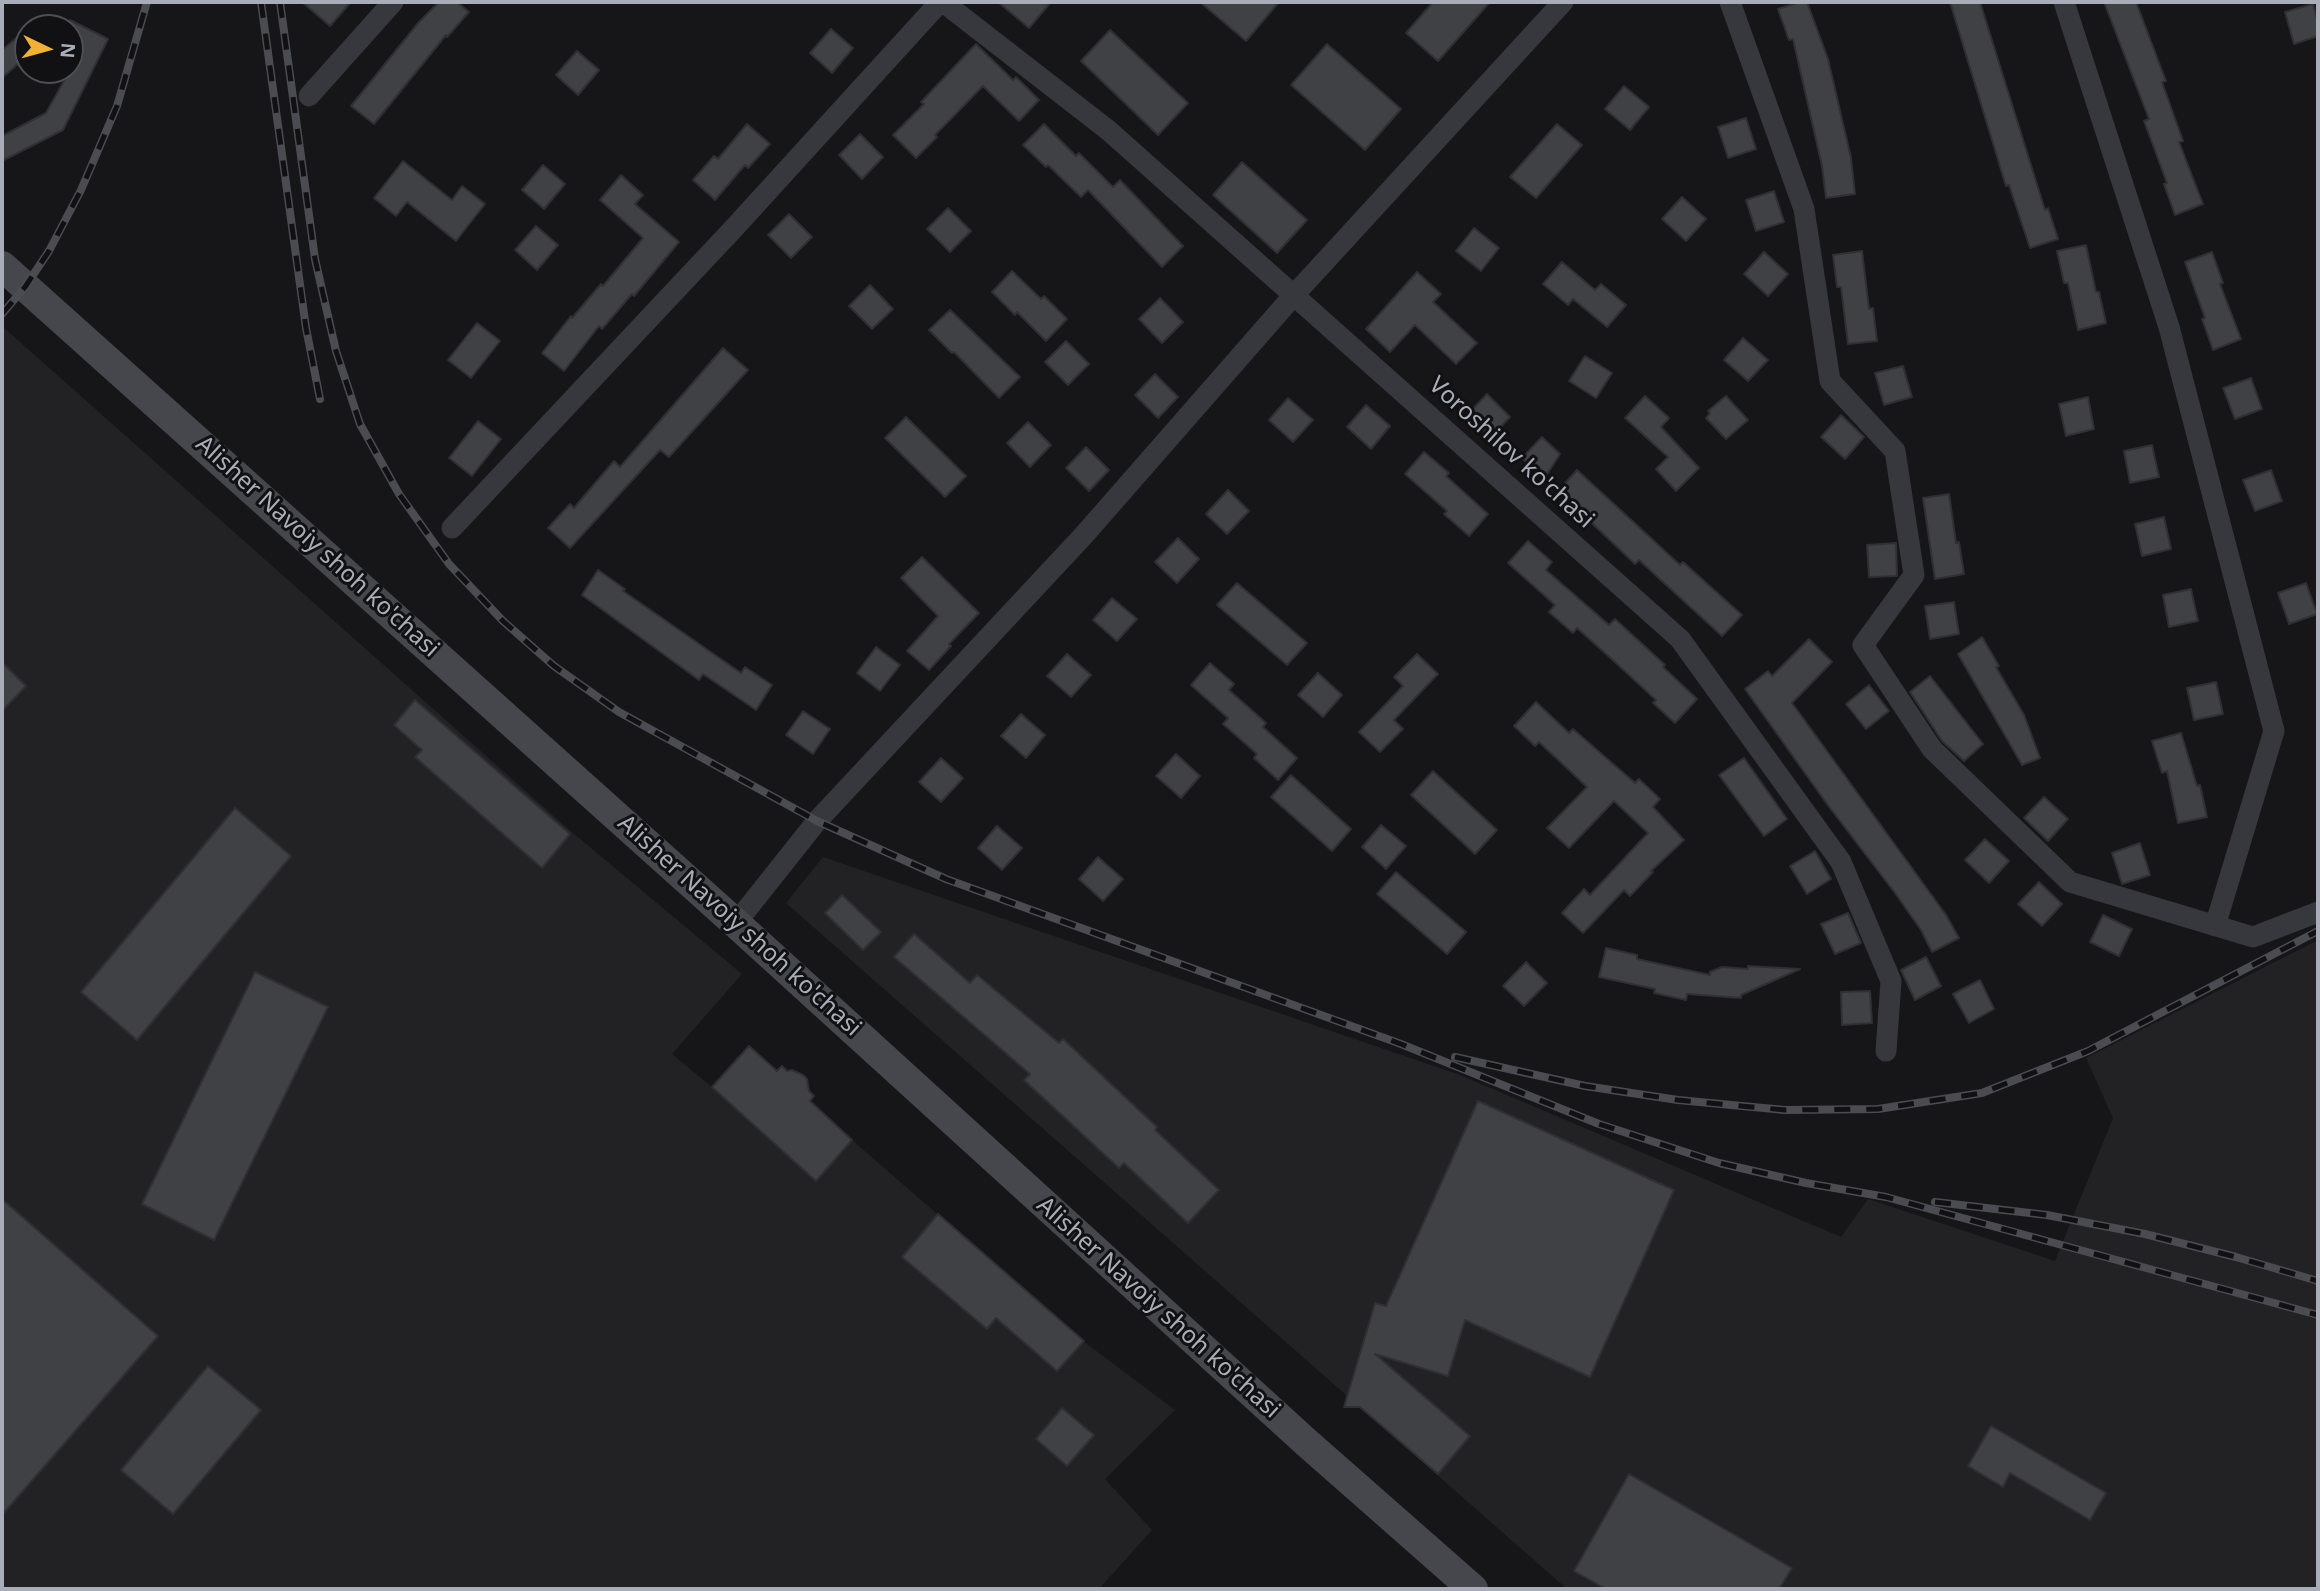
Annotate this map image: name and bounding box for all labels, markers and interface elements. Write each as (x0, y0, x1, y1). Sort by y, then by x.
north arrow (14, 14, 84, 84)
text: N (54, 42, 82, 59)
street label: Voroshilov ko'chasi (1423, 371, 1599, 535)
street label: Alisher Navoiy shoh ko'chasi (189, 430, 445, 664)
street label: Alisher Navoiy shoh ko'chasi (611, 809, 867, 1043)
street label: Alisher Navoiy shoh ko'chasi (1030, 1191, 1286, 1425)

